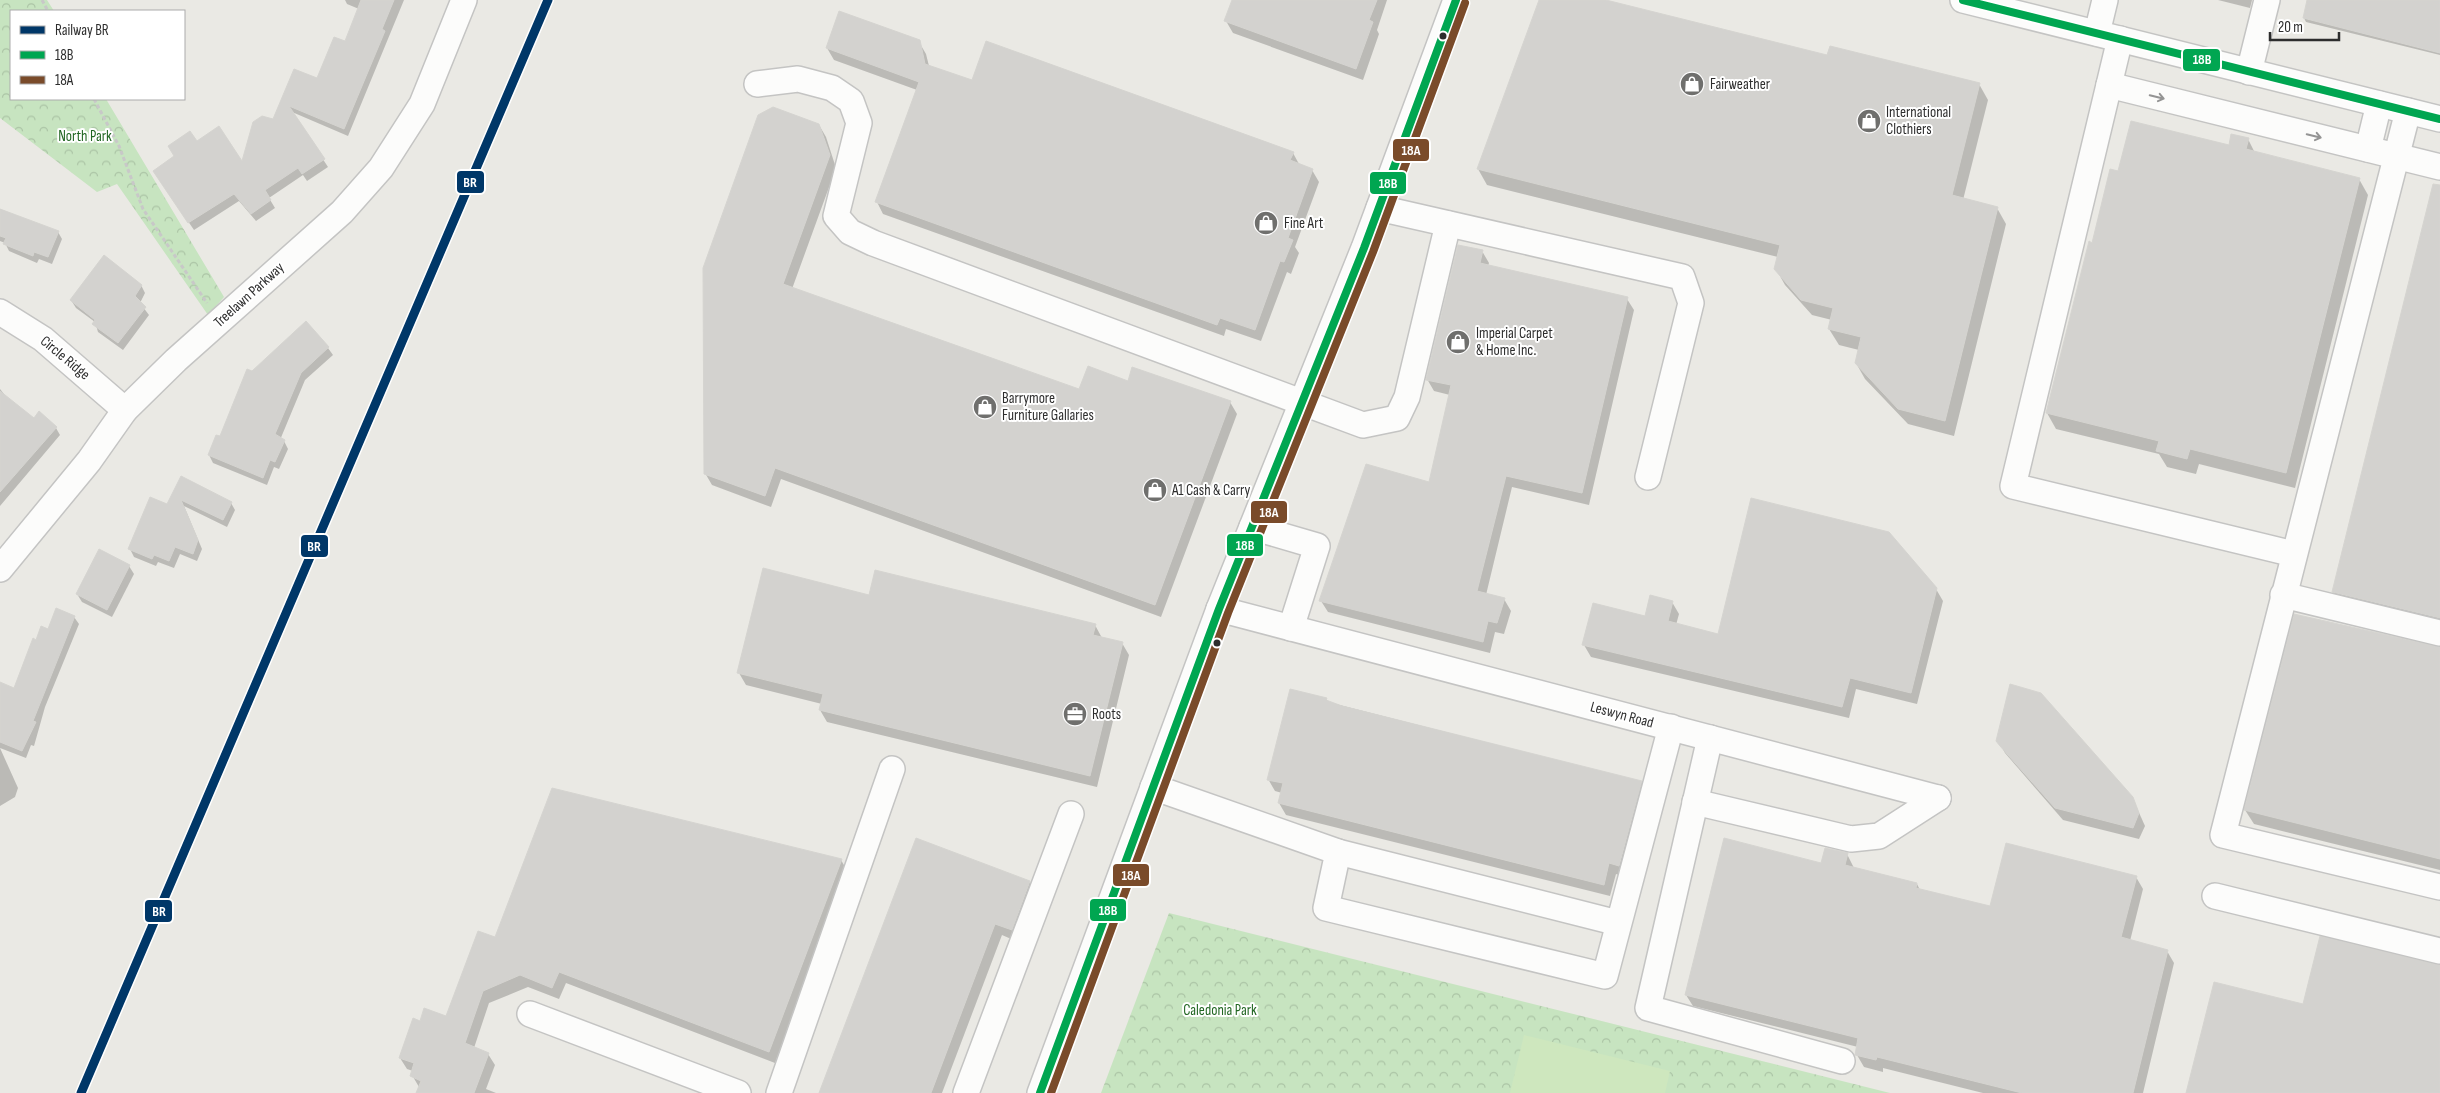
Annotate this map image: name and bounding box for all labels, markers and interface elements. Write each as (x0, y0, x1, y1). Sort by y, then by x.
legend (10, 10, 185, 100)
scale bar (2270, 10, 2339, 42)
text: 20 m (2278, 18, 2303, 37)
text: Railway BR (55, 21, 109, 40)
unlabelled marker (1438, 31, 1448, 41)
text: 18B (55, 46, 74, 65)
line badge: 18B (2182, 48, 2221, 72)
text: 18B (2193, 51, 2212, 68)
text: 18A (55, 71, 74, 90)
shop icon: Fairweather (1679, 71, 1705, 97)
place label: Fairweather (1710, 75, 1771, 94)
one-way arrow (2148, 93, 2164, 102)
place label: International Clothiers (1886, 103, 1951, 139)
shop icon: International Clothiers (1856, 108, 1882, 134)
park label: North Park (58, 127, 112, 146)
one-way arrow (2306, 132, 2322, 141)
line badge: 18A (1392, 138, 1430, 162)
text: 18A (1402, 142, 1421, 159)
line badge: BR (456, 170, 485, 194)
line badge: 18B (1369, 171, 1407, 195)
text: BR (463, 174, 477, 191)
text: 18B (1379, 175, 1398, 192)
shop icon: Fine Art (1253, 210, 1279, 236)
place label: Fine Art (1284, 214, 1324, 233)
street label: Treelawn Parkway (210, 258, 288, 332)
place label: Imperial Carpet & Home Inc. (1476, 324, 1553, 360)
shop icon: Imperial Carpet & Home Inc. (1445, 329, 1471, 355)
street label: Circle Ridge (36, 332, 94, 384)
place label: Barrymore Furniture Gallaries (1002, 389, 1094, 425)
shop icon: Barrymore Furniture Gallaries (972, 394, 998, 420)
shop icon: A1 Cash & Carry (1142, 477, 1168, 503)
place label: A1 Cash & Carry (1171, 481, 1250, 500)
line badge: 18A (1250, 500, 1288, 524)
text: 18A (1260, 504, 1279, 521)
line badge: 18B (1226, 533, 1264, 557)
line badge: BR (300, 534, 329, 558)
text: 18B (1236, 537, 1255, 554)
text: BR (307, 538, 321, 555)
unlabelled marker (1212, 638, 1222, 648)
street label: Leswyn Road (1588, 697, 1656, 733)
office icon: Roots (1062, 701, 1088, 727)
place label: Roots (1092, 705, 1121, 724)
line badge: 18A (1112, 863, 1150, 887)
text: 18A (1122, 867, 1141, 884)
line badge: 18B (1089, 898, 1127, 922)
line badge: BR (144, 899, 173, 923)
text: 18B (1099, 902, 1118, 919)
text: BR (152, 903, 166, 920)
park label: Caledonia Park (1183, 1001, 1257, 1020)

